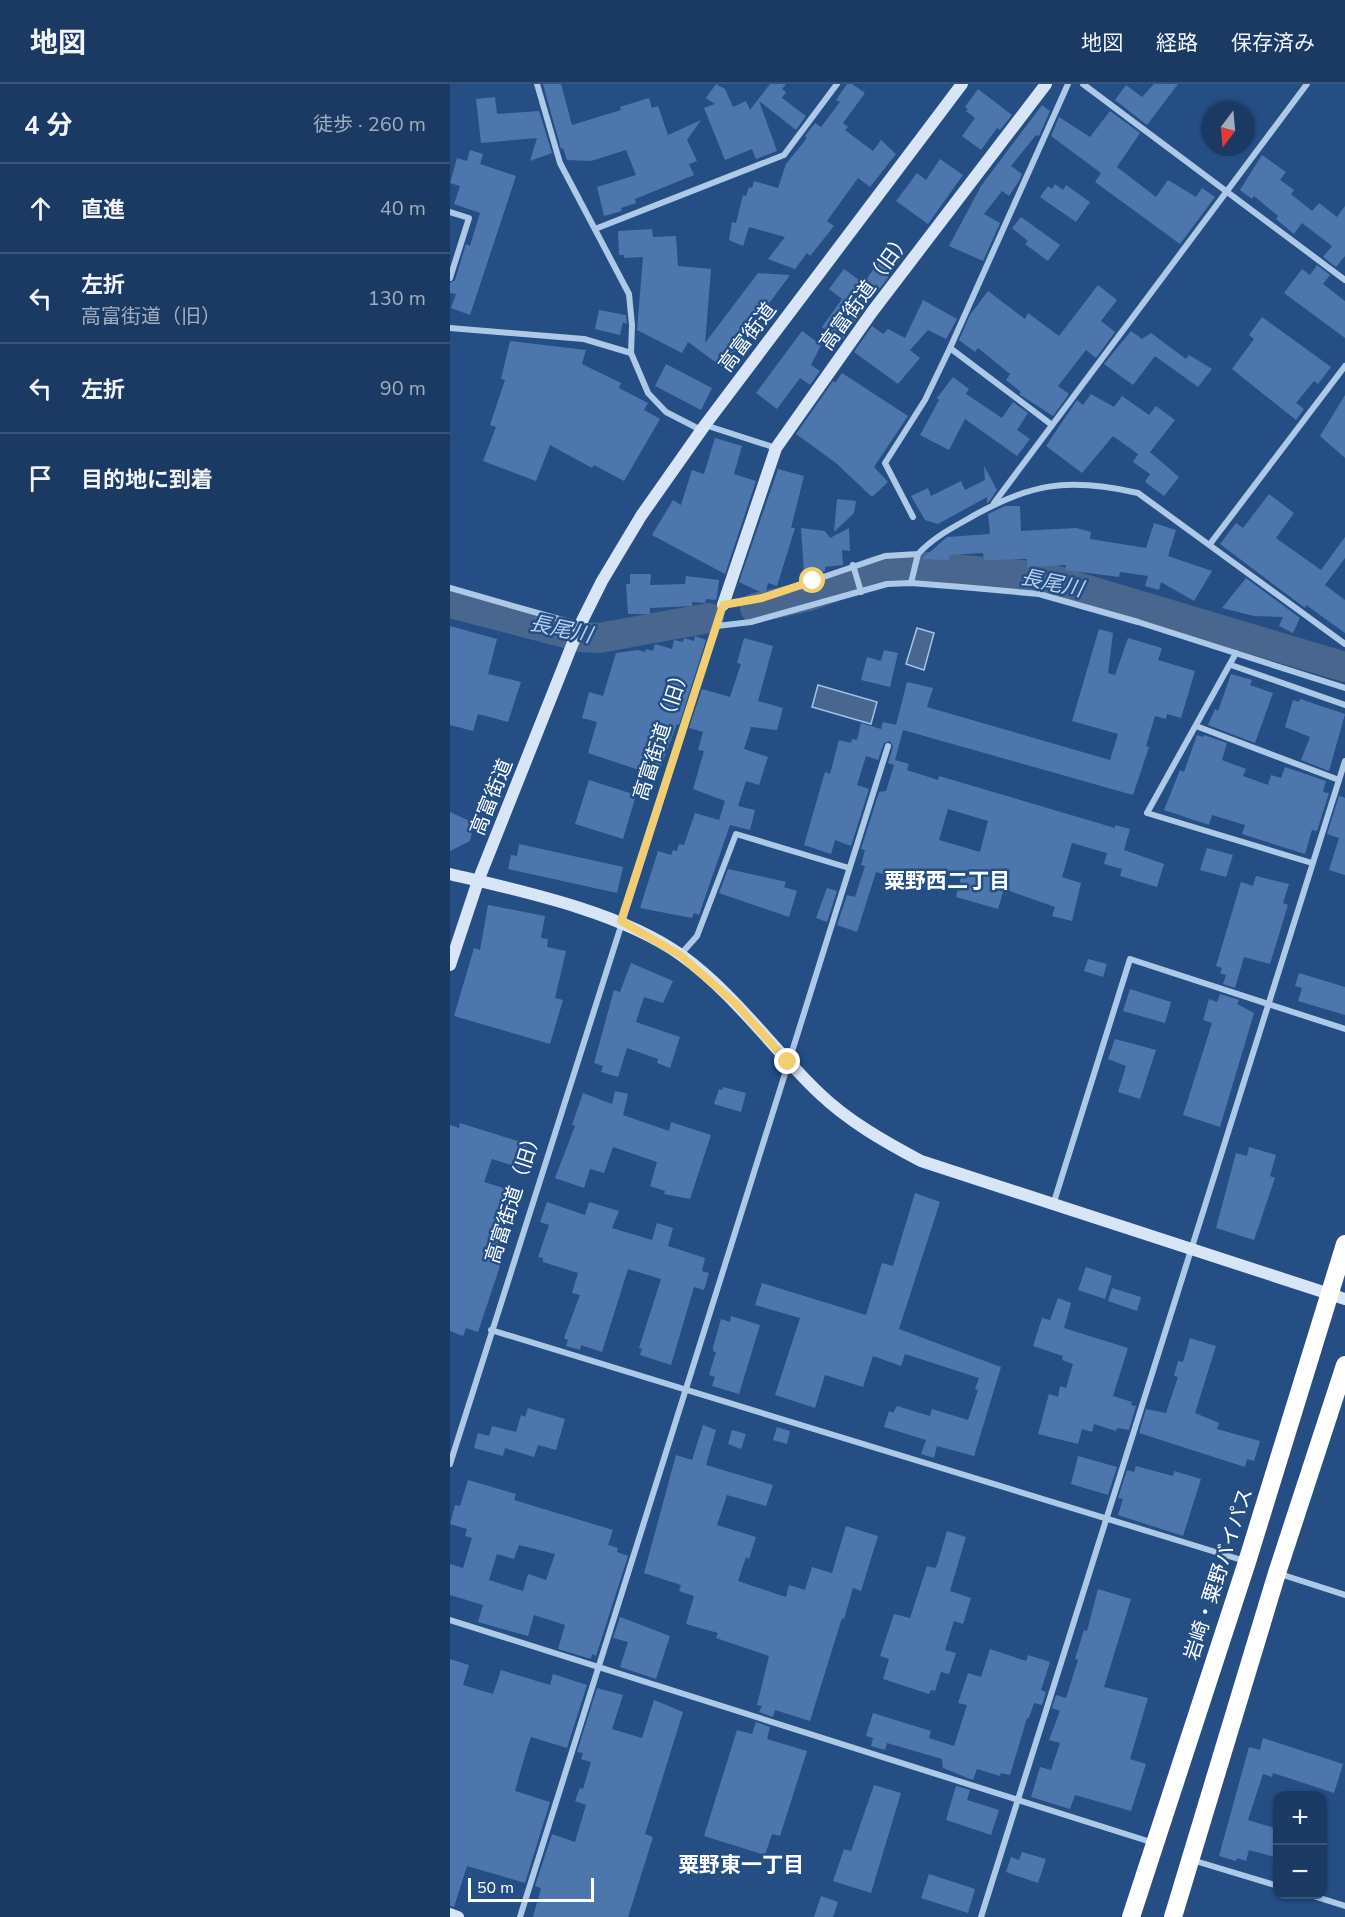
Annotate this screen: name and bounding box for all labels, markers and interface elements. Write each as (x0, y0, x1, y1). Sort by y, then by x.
text: 地図 (30, 24, 86, 62)
text: 地図 (1081, 29, 1123, 57)
text: 経路 (1156, 29, 1198, 57)
text: 保存済み (1231, 29, 1315, 57)
north arrow (1201, 102, 1255, 156)
text: 4 分 (24, 108, 73, 143)
text: 徒歩 · 260 m (313, 111, 426, 138)
icon: ahead (24, 192, 57, 225)
text: 直進 (81, 195, 125, 225)
text: 40 m (380, 195, 426, 222)
street label: 高富街道（旧） (813, 227, 917, 356)
text: 左折 (81, 270, 125, 300)
icon: left (24, 282, 57, 315)
text: 130 m (368, 285, 426, 312)
street label: 高富街道 (713, 297, 782, 377)
text: 高富街道（旧） (81, 303, 221, 330)
icon: left (24, 372, 57, 405)
text: 左折 (81, 375, 125, 405)
text: 90 m (380, 375, 426, 402)
icon: arrive (24, 462, 57, 495)
text: 目的地に到着 (81, 465, 213, 495)
water label: 長尾川 (1018, 563, 1088, 604)
route start (799, 567, 825, 593)
water label: 長尾川 (527, 609, 597, 650)
street label: 高富街道（旧） (627, 662, 696, 804)
street label: 高富街道 (464, 755, 519, 839)
district label: 粟野西二丁目 (884, 867, 1010, 895)
route end (774, 1048, 800, 1074)
street label: 高富街道（旧） (479, 1125, 548, 1267)
street label: 岩崎・粟野バイパス (1178, 1485, 1259, 1664)
map controls (1273, 1791, 1327, 1899)
button: + (1273, 1791, 1327, 1845)
button: − (1273, 1845, 1327, 1899)
district label: 粟野東一丁目 (678, 1851, 804, 1879)
scale bar (468, 1875, 594, 1902)
text: 50 m (477, 1877, 514, 1899)

